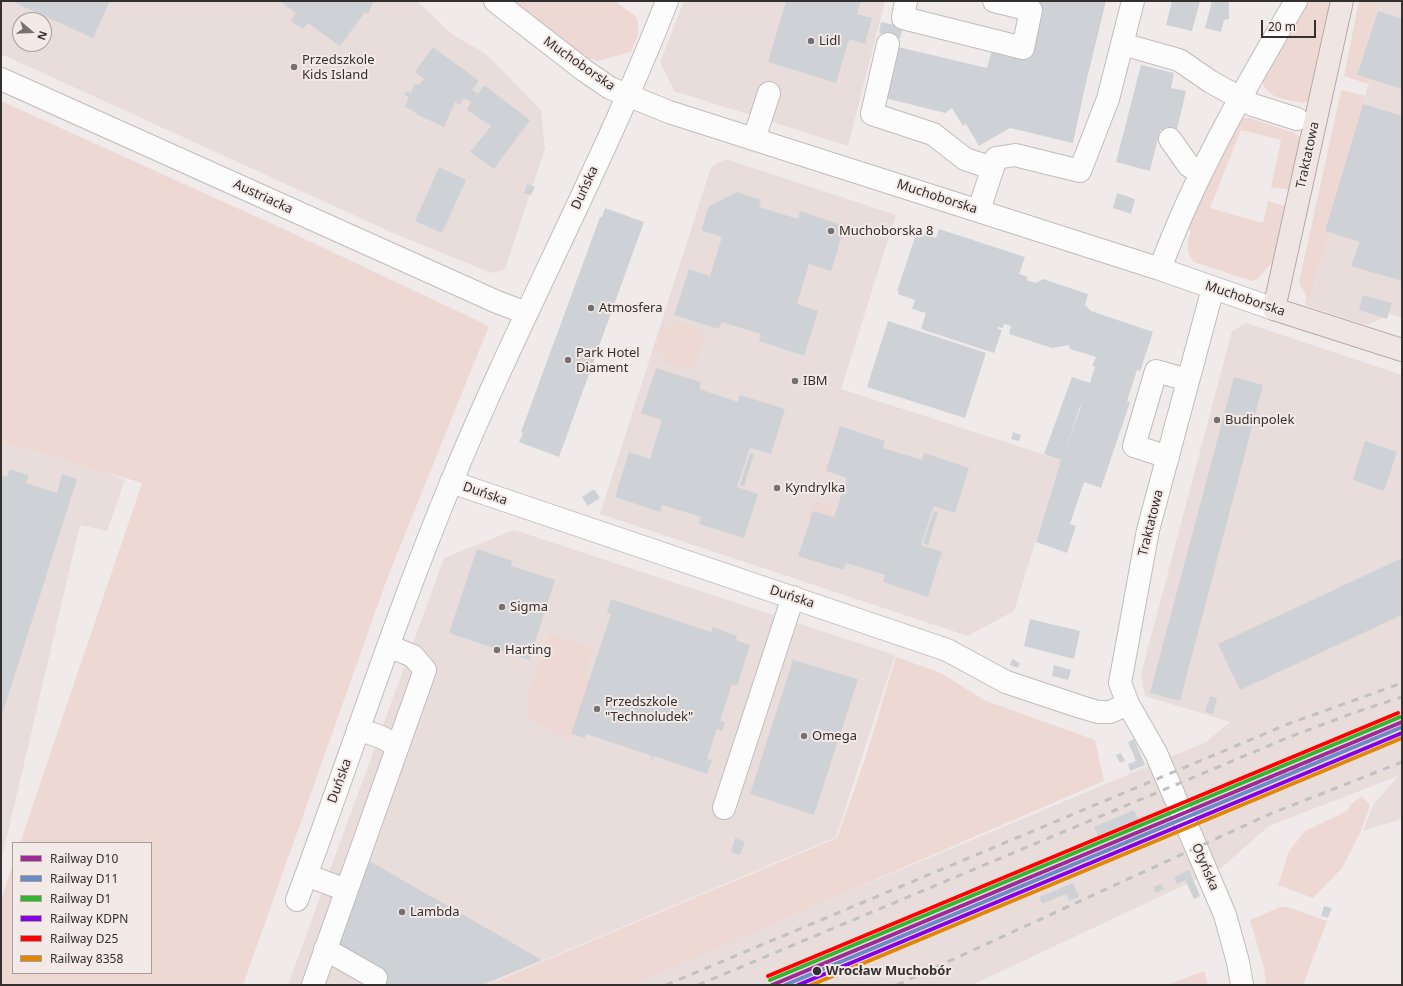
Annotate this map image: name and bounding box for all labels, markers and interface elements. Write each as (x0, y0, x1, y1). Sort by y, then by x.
north arrow (12, 12, 52, 52)
scale bar (1263, 12, 1318, 38)
text: 20 m (1268, 18, 1296, 35)
text: N (34, 29, 51, 42)
place label: Lidl (819, 33, 841, 49)
street label: Muchoborska (540, 34, 618, 94)
marker: Lidl (806, 36, 816, 46)
place label: Przedszkole Kids Island (302, 52, 375, 83)
marker: Przedszkole Kids Island (289, 62, 299, 72)
street label: Traktatowa (1293, 120, 1323, 190)
street label: Duńska (568, 164, 602, 212)
street label: Austriacka (231, 176, 295, 218)
street label: Muchoborska (895, 177, 979, 217)
place label: Muchoborska 8 (839, 223, 933, 239)
marker: Muchoborska 8 (826, 226, 836, 236)
street label: Muchoborska (1203, 278, 1287, 320)
place label: Atmosfera (599, 300, 662, 316)
marker: Atmosfera (586, 303, 596, 313)
place label: Park Hotel Diament (576, 345, 640, 376)
marker: Park Hotel Diament (563, 355, 573, 365)
place label: IBM (803, 373, 828, 389)
marker: IBM (790, 376, 800, 386)
place label: Budinpolek (1225, 412, 1294, 428)
marker: Budinpolek (1212, 415, 1222, 425)
street label: Duńska (461, 479, 509, 509)
place label: Kyndrylka (785, 480, 845, 496)
marker: Kyndrylka (772, 483, 782, 493)
street label: Traktatowa (1135, 488, 1167, 558)
street label: Duńska (768, 582, 816, 612)
place label: Sigma (510, 599, 548, 615)
marker: Sigma (497, 602, 507, 612)
place label: Harting (505, 642, 551, 658)
marker: Harting (492, 645, 502, 655)
place label: Przedszkole "Technoludek" (605, 694, 693, 725)
marker: Przedszkole "Technoludek" (592, 704, 602, 714)
place label: Omega (812, 728, 857, 744)
marker: Omega (799, 731, 809, 741)
street label: Duńska (325, 757, 355, 805)
street label: Otyńska (1188, 841, 1222, 893)
legend (12, 842, 152, 974)
text: Railway D10 (50, 850, 118, 867)
text: Railway D11 (50, 870, 118, 887)
text: Railway D1 (50, 890, 111, 907)
place label: Lambda (410, 904, 460, 920)
marker: Lambda (397, 907, 407, 917)
text: Railway KDPN (50, 910, 128, 927)
text: Railway D25 (50, 930, 118, 947)
text: Railway 8358 (50, 950, 123, 967)
place label: Wrocław Muchobór (826, 963, 951, 979)
marker: Wrocław Muchobór (811, 965, 823, 977)

